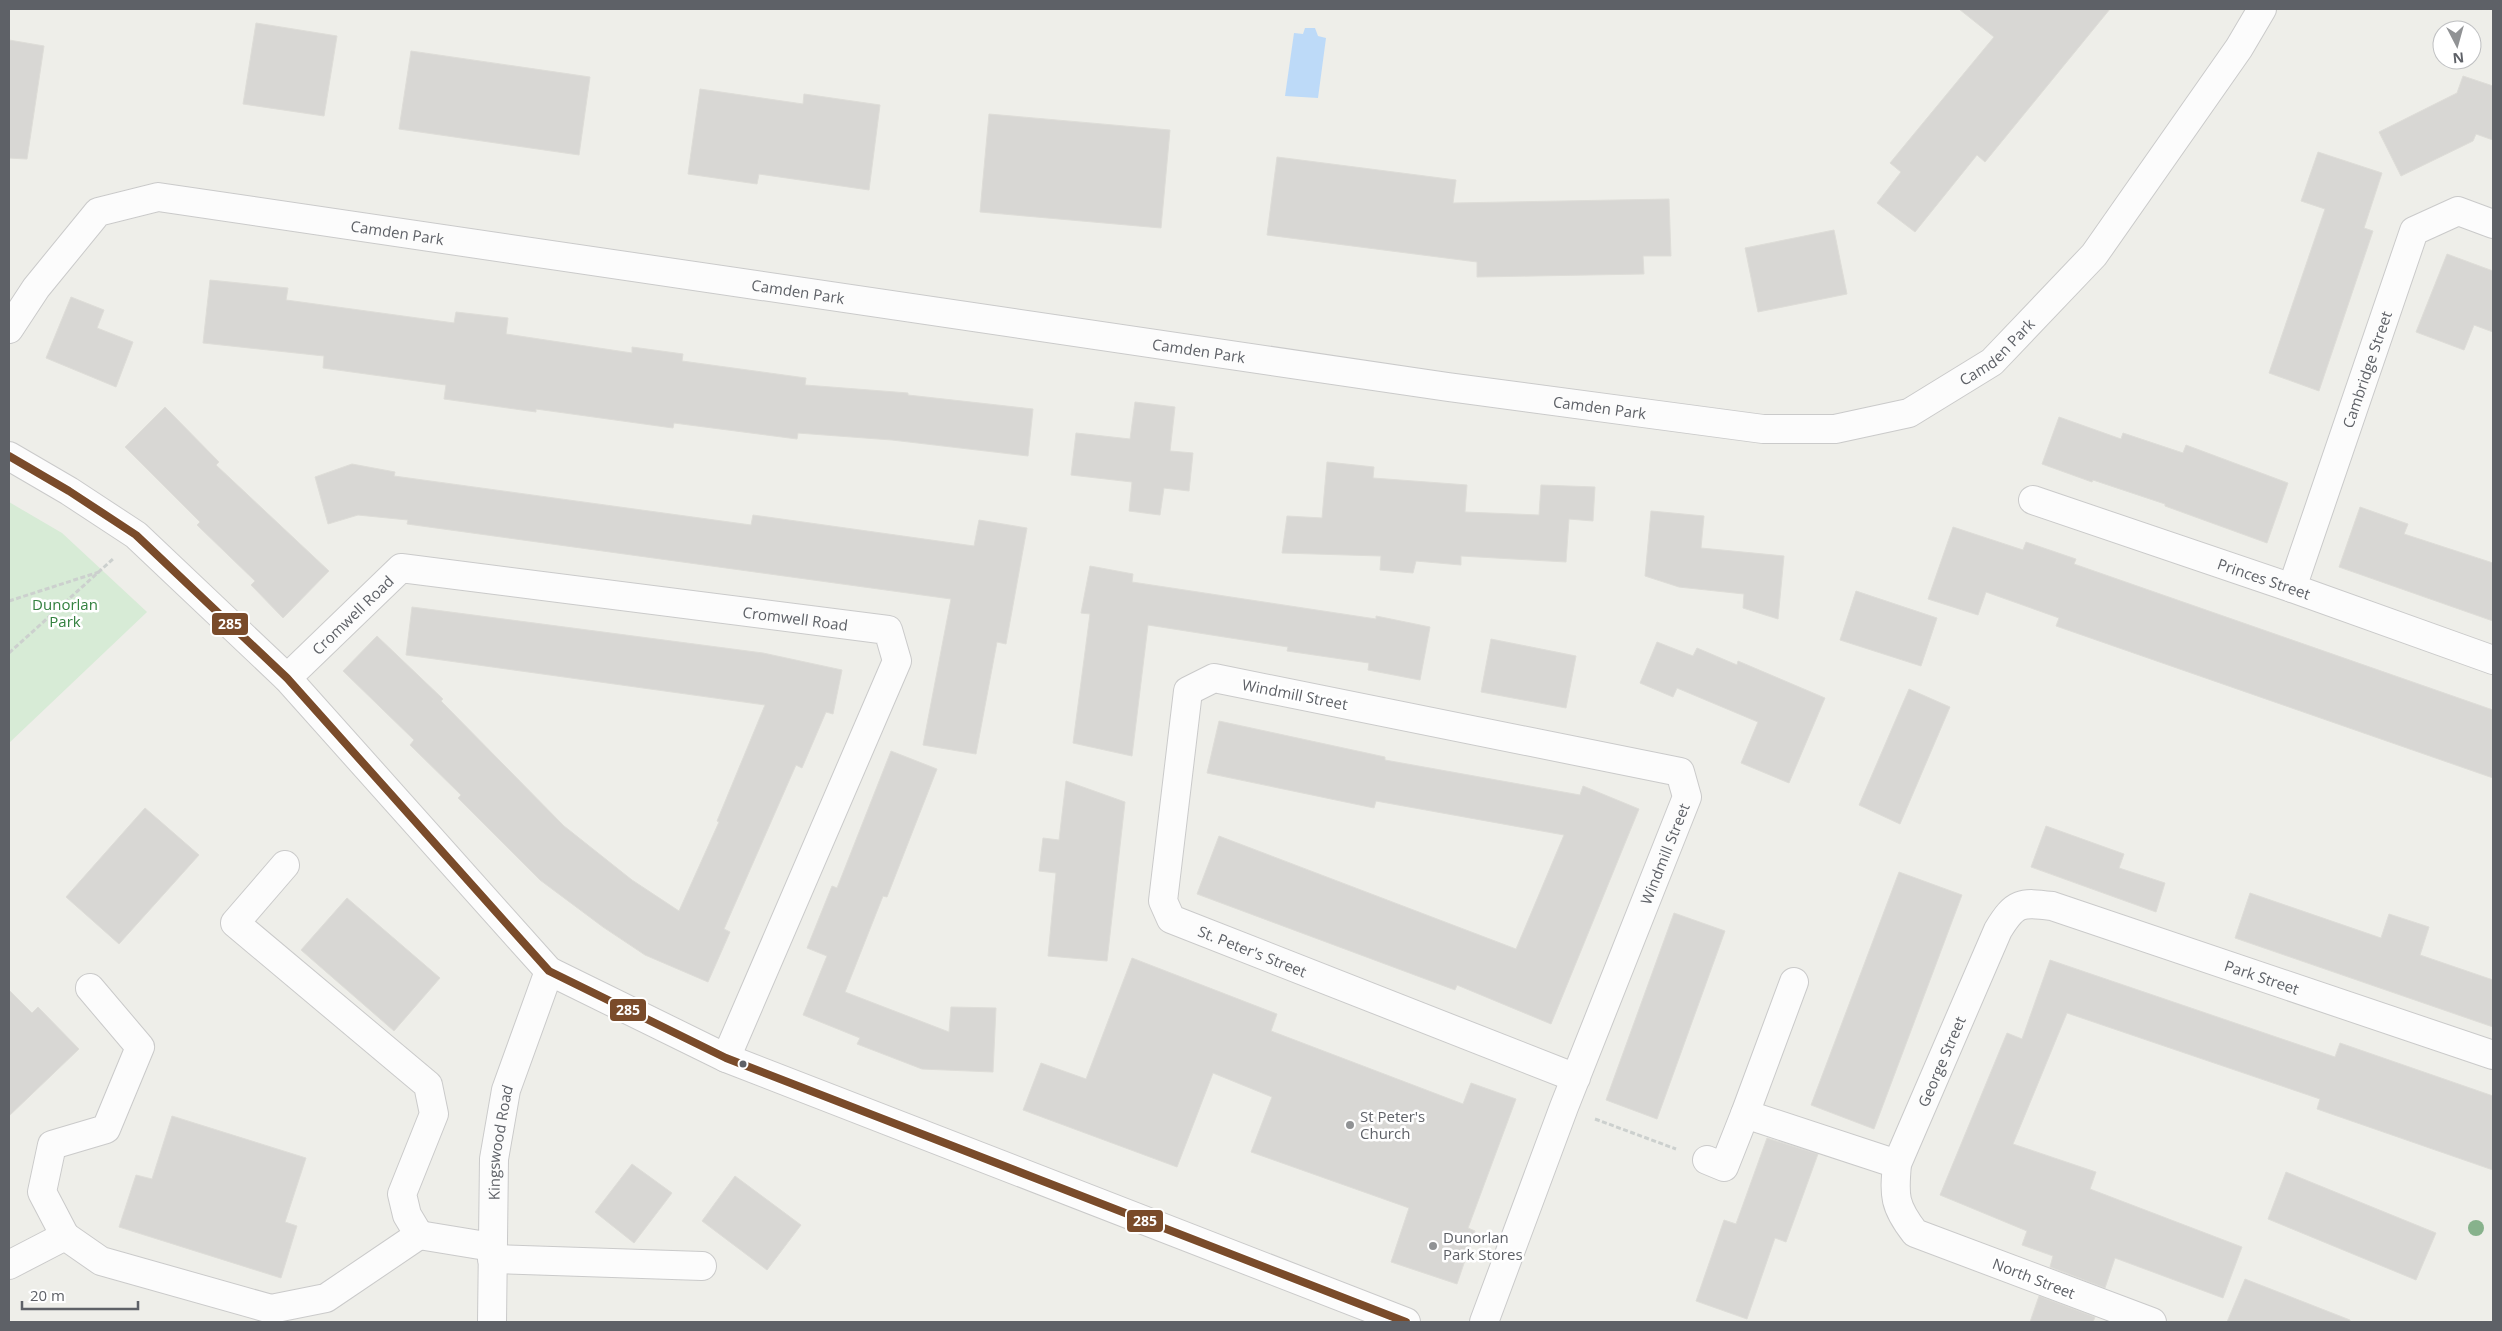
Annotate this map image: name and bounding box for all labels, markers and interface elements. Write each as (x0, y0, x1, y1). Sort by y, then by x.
north arrow (2432, 20, 2482, 70)
text: N (2452, 48, 2465, 68)
street label: Camden Park (350, 216, 445, 249)
street label: Camden Park (750, 275, 846, 308)
street label: Cambridge Street (2337, 308, 2396, 431)
street label: Camden Park (1955, 314, 2039, 390)
street label: Camden Park (1151, 334, 1247, 367)
street label: Camden Park (1552, 391, 1648, 423)
street label: Princes Street (2215, 553, 2313, 604)
street label: Cromwell Road (307, 571, 398, 659)
park label: Dunorlan Park (32, 594, 98, 631)
street label: Cromwell Road (742, 602, 849, 635)
line badge: 285 (211, 612, 249, 636)
text: 285 (218, 614, 242, 633)
street label: Windmill Street (1241, 674, 1349, 714)
street label: Windmill Street (1635, 800, 1694, 907)
street label: St. Peter's Street (1195, 921, 1310, 981)
street label: Park Street (2222, 955, 2302, 999)
line badge: 285 (609, 998, 647, 1022)
text: 285 (616, 1000, 640, 1019)
street label: George Street (1913, 1013, 1970, 1110)
unlabelled marker (738, 1059, 748, 1069)
street label: Kingswood Road (483, 1082, 517, 1200)
place label: St Peter's Church (1360, 1106, 1425, 1143)
marker: St Peter's Church (1344, 1119, 1356, 1131)
line badge: 285 (1126, 1209, 1164, 1233)
text: 285 (1133, 1211, 1157, 1230)
place label: Dunorlan Park Stores (1443, 1227, 1523, 1264)
marker: Dunorlan Park Stores (1427, 1240, 1439, 1252)
street label: North Street (1990, 1253, 2078, 1303)
scale bar (22, 1278, 139, 1310)
text: 20 m (30, 1285, 65, 1305)

